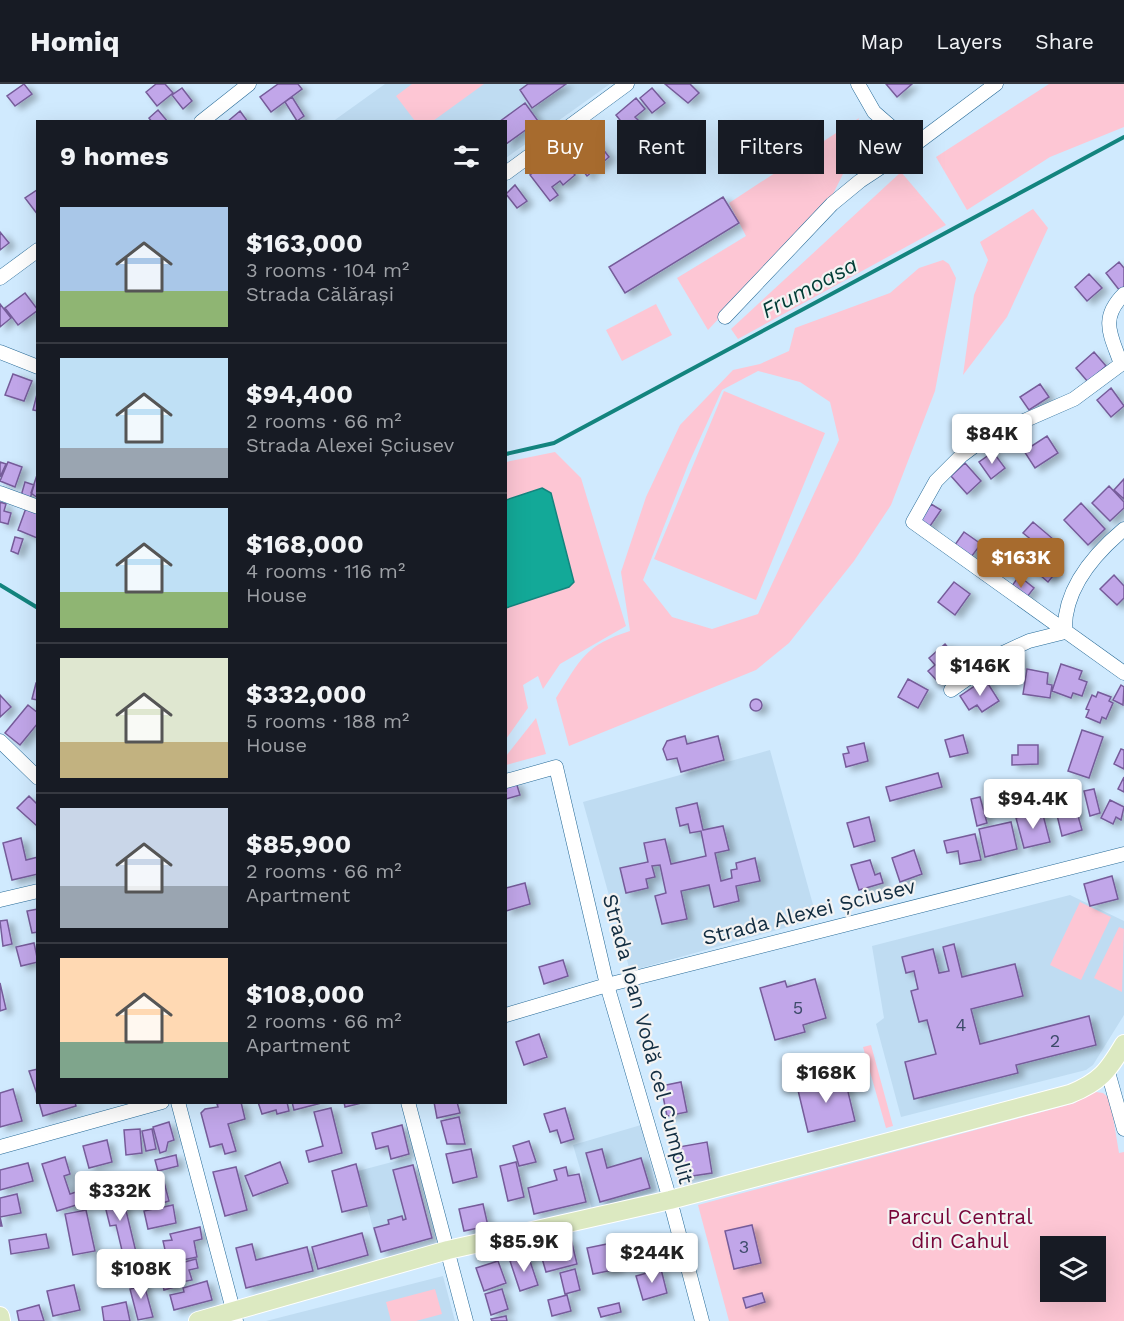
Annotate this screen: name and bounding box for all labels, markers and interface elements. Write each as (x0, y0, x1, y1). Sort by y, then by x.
text: Homiq (30, 25, 120, 58)
text: Map (860, 29, 903, 54)
text: Layers (936, 29, 1002, 54)
text: Share (1035, 29, 1094, 54)
chip: Buy (525, 120, 605, 174)
chip: Rent (617, 120, 706, 174)
chip: Filters (718, 120, 824, 174)
chip: New (836, 120, 923, 174)
icon: filters (450, 140, 483, 173)
text: 9 homes (60, 141, 169, 171)
text: $163,000 (246, 228, 363, 258)
icon: home (108, 231, 180, 303)
water label: Frumoasa (757, 252, 862, 323)
text: 3 rooms · 104 m² (246, 258, 409, 282)
text: Strada Călărași (246, 282, 394, 306)
text: $94,400 (246, 379, 353, 409)
icon: home (108, 382, 180, 454)
text: 2 rooms · 66 m² (246, 409, 402, 433)
pin: $84K (956, 414, 1028, 465)
text: $84K (966, 421, 1018, 445)
text: Strada Alexei Șciusev (246, 433, 454, 457)
text: $168,000 (246, 529, 364, 559)
icon: home (108, 532, 180, 604)
pin: $163K (979, 538, 1063, 589)
text: $163K (991, 545, 1051, 569)
text: 4 rooms · 116 m² (246, 559, 405, 583)
text: House (246, 583, 307, 607)
pin: $146K (938, 646, 1022, 697)
text: $146K (950, 653, 1010, 677)
text: $332,000 (246, 679, 367, 709)
icon: home (108, 682, 180, 754)
text: 5 rooms · 188 m² (246, 709, 409, 733)
text: House (246, 733, 307, 757)
pin: $94.4K (984, 779, 1082, 830)
text: $94.4K (998, 786, 1068, 810)
text: $85,900 (246, 829, 351, 859)
icon: home (108, 832, 180, 904)
text: 2 rooms · 66 m² (246, 859, 402, 883)
street label: Strada Alexei Șciusev (700, 873, 918, 950)
text: Apartment (246, 883, 350, 907)
street label: Strada Ioan Vodă cel Cumplit (598, 891, 699, 1187)
text: $108,000 (246, 979, 364, 1009)
icon: home (108, 982, 180, 1054)
house number: 5 (793, 997, 803, 1018)
text: 2 rooms · 66 m² (246, 1009, 402, 1033)
house number: 4 (956, 1014, 967, 1035)
house number: 2 (1050, 1030, 1060, 1051)
text: Apartment (246, 1033, 350, 1057)
pin: $168K (784, 1053, 868, 1104)
text: $168K (796, 1060, 856, 1084)
pin: $332K (78, 1171, 162, 1222)
text: $332K (89, 1178, 151, 1202)
park label: Parcul Central din Cahul (887, 1204, 1033, 1253)
pin: $85.9K (475, 1222, 573, 1273)
text: $85.9K (490, 1229, 559, 1253)
pin: $244K (610, 1233, 694, 1284)
house number: 3 (739, 1236, 749, 1257)
map controls (1040, 1236, 1106, 1302)
button: layers (1040, 1236, 1106, 1302)
text: $244K (620, 1240, 684, 1264)
pin: $108K (99, 1249, 183, 1300)
text: $108K (111, 1256, 171, 1280)

